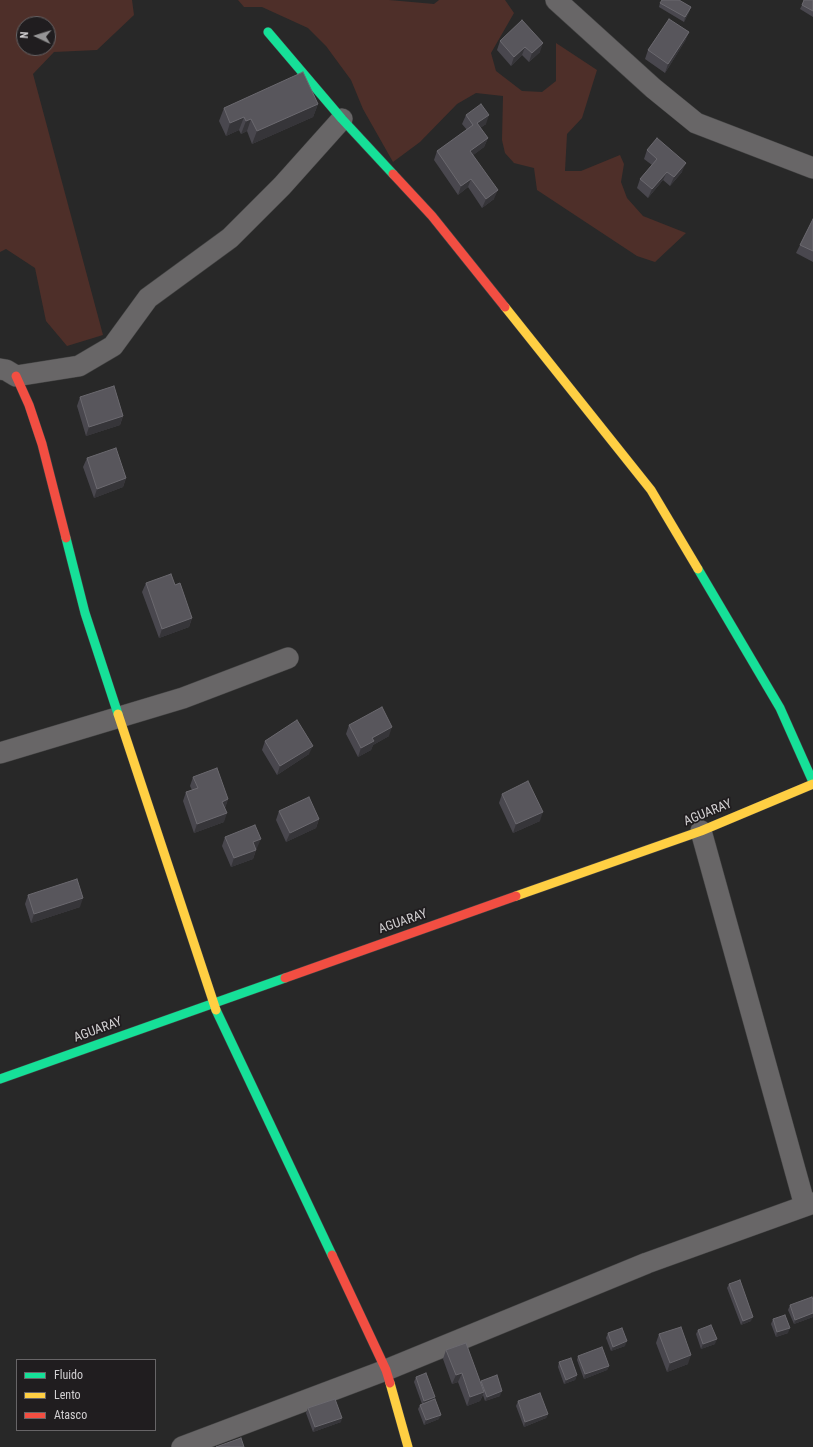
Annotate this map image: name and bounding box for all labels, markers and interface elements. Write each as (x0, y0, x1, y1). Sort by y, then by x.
north arrow (16, 16, 56, 56)
text: N (18, 31, 31, 39)
street label: AGUARAY (682, 796, 734, 830)
street label: AGUARAY (377, 906, 429, 938)
street label: AGUARAY (72, 1014, 124, 1046)
legend (16, 1359, 156, 1431)
text: Fluido (54, 1368, 83, 1382)
text: Lento (54, 1388, 81, 1402)
text: Atasco (54, 1408, 87, 1422)

